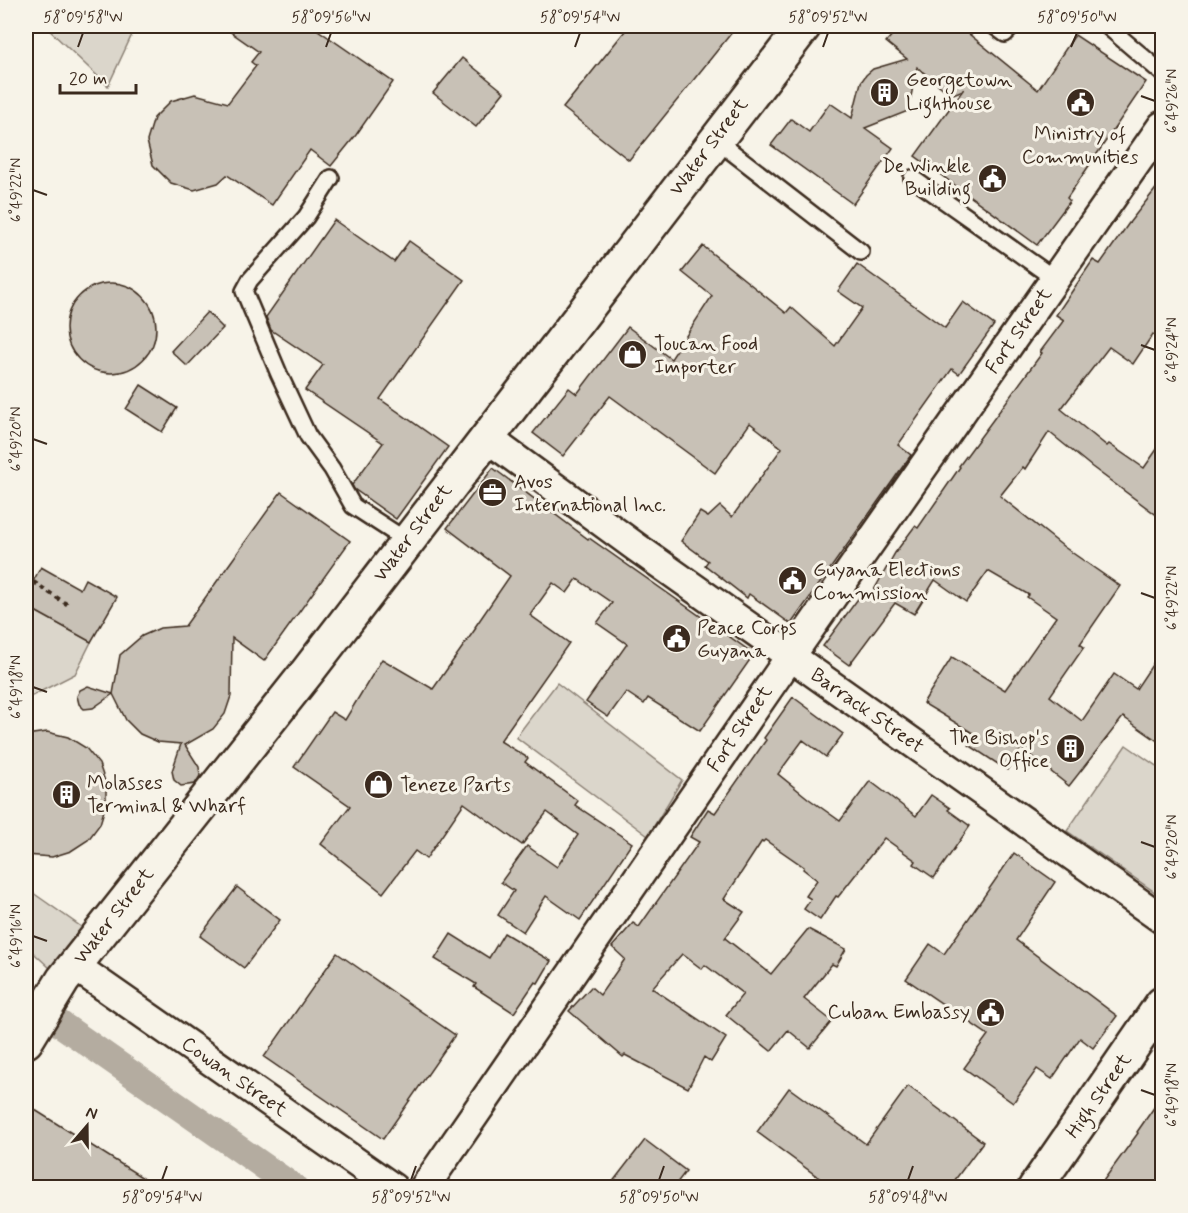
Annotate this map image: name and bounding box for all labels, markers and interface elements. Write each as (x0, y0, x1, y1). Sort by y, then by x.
text: 58°09'58"W (43, 8, 123, 28)
text: 58°09'56"W (291, 8, 371, 28)
text: 58°09'54"W (540, 8, 620, 28)
text: 58°09'52"W (789, 8, 867, 28)
text: 58°09'50"W (1037, 8, 1117, 28)
scale bar (60, 57, 136, 95)
text: 20 m (69, 67, 107, 91)
place label: Georgetown Lighthouse (906, 67, 1013, 119)
text: 6°49'26"N (1163, 69, 1183, 133)
building icon: Georgetown Lighthouse (869, 76, 901, 108)
public building icon: Ministry of Communities (1064, 87, 1096, 119)
street label: Water Street (663, 92, 755, 201)
place label: Ministry of Communities (1022, 121, 1139, 171)
place label: De Winkle Building (882, 153, 971, 205)
text: 6°49'22"N (7, 158, 27, 222)
public building icon: De Winkle Building (976, 162, 1008, 194)
street label: Fort Street (979, 282, 1059, 380)
text: 6°49'24"N (1163, 317, 1183, 383)
place label: Toucan Food Importer (654, 331, 758, 381)
shop icon: Toucan Food Importer (617, 339, 649, 371)
text: 6°49'20"N (7, 407, 27, 471)
place label: Avos International Inc. (514, 469, 666, 519)
office icon: Avos International Inc. (477, 477, 509, 509)
street label: Water Street (367, 478, 459, 587)
place label: Guyana Elections Commission (813, 557, 960, 607)
public building icon: Guyana Elections Commission (776, 565, 808, 597)
text: 6°49'22"N (1163, 566, 1183, 630)
place label: Peace Corps Guyana (697, 615, 797, 665)
public building icon: Peace Corps Guyana (660, 623, 692, 655)
text: 6°49'18"N (7, 655, 27, 719)
street label: Barrack Street (805, 662, 929, 760)
street label: Fort Street (701, 680, 779, 778)
place label: The Bishop's Office (949, 725, 1049, 775)
building icon: The Bishop's Office (1054, 733, 1086, 765)
shop icon: Teneze Parts (363, 769, 395, 801)
place label: Molasses Terminal & Wharf (87, 770, 246, 820)
place label: Teneze Parts (400, 772, 511, 799)
building icon: Molasses Terminal & Wharf (50, 778, 82, 810)
text: 6°49'20"N (1163, 815, 1183, 879)
street label: Water Street (68, 862, 161, 970)
text: 6°49'16"N (7, 904, 27, 968)
public building icon: Cuban Embassy (975, 996, 1007, 1028)
place label: Cuban Embassy (827, 999, 970, 1026)
street label: Cowan Street (176, 1030, 293, 1124)
street label: High Street (1060, 1048, 1140, 1145)
text: 6°49'18"N (1163, 1063, 1183, 1127)
north arrow (57, 1096, 117, 1156)
text: N (83, 1102, 100, 1125)
text: 58°09'54"W (122, 1188, 202, 1208)
text: 58°09'52"W (372, 1188, 450, 1208)
text: 58°09'50"W (619, 1188, 699, 1208)
text: 58°09'48"W (869, 1188, 947, 1208)

